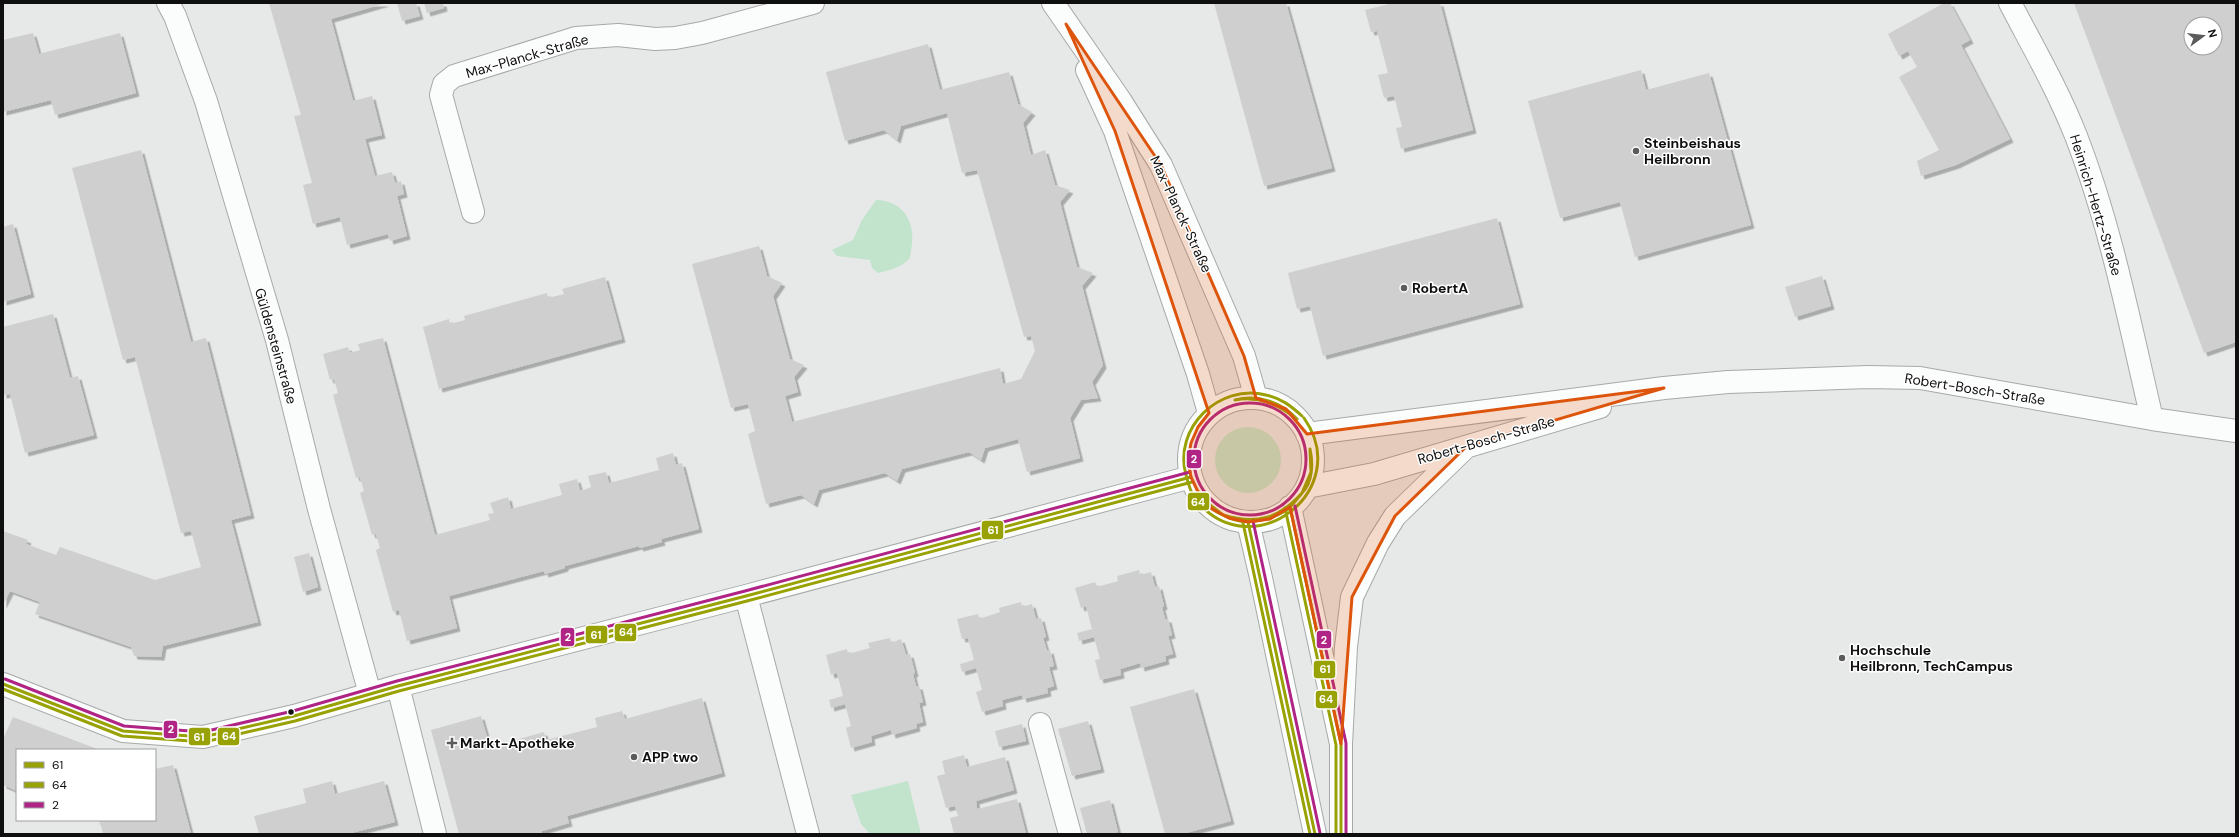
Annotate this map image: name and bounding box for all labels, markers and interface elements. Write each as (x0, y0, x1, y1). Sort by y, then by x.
north arrow (2183, 16, 2223, 56)
text: N (2205, 28, 2220, 39)
street label: Max-Planck-Straße (464, 30, 590, 82)
street label: Heinrich-Hertz-Straße (2066, 132, 2126, 278)
place label: Steinbeishaus Heilbronn (1644, 134, 1741, 168)
marker: Steinbeishaus Heilbronn (1631, 146, 1641, 156)
street label: Max-Planck-Straße (1146, 153, 1216, 275)
place label: RobertA (1412, 279, 1468, 297)
marker: RobertA (1399, 283, 1409, 293)
street label: Güldensteinstraße (251, 286, 301, 406)
street label: Robert-Bosch-Straße (1903, 369, 2047, 409)
street label: Robert-Bosch-Straße (1415, 412, 1557, 468)
line badge: 2 (1186, 449, 1202, 469)
text: 2 (1191, 452, 1197, 466)
line badge: 64 (1187, 492, 1210, 511)
text: 64 (1191, 495, 1205, 509)
line badge: 61 (981, 520, 1004, 540)
text: 61 (988, 523, 998, 537)
line badge: 64 (614, 623, 637, 642)
line badge: 61 (585, 625, 608, 644)
text: 64 (619, 625, 633, 639)
line badge: 2 (560, 627, 575, 647)
text: 61 (591, 628, 601, 642)
text: 2 (565, 630, 571, 644)
line badge: 2 (1316, 630, 1332, 649)
text: 2 (1321, 633, 1327, 647)
place label: Hochschule Heilbronn, TechCampus (1850, 641, 2013, 675)
marker: Hochschule Heilbronn, TechCampus (1837, 653, 1847, 663)
line badge: 61 (1313, 660, 1336, 679)
text: 61 (1320, 662, 1330, 676)
line badge: 64 (1315, 690, 1338, 709)
text: 64 (1319, 692, 1333, 706)
unlabelled marker (286, 707, 296, 717)
line badge: 2 (163, 720, 178, 739)
text: 2 (168, 722, 174, 736)
line badge: 61 (188, 727, 211, 746)
line badge: 64 (217, 727, 240, 746)
text: 64 (222, 729, 236, 743)
text: 61 (194, 730, 204, 744)
place label: Markt-Apotheke (460, 734, 575, 752)
marker: Markt-Apotheke (447, 738, 457, 748)
place label: APP two (642, 748, 698, 766)
legend (16, 749, 156, 821)
marker: APP two (629, 752, 639, 762)
text: 61 (52, 757, 63, 773)
text: 64 (52, 777, 67, 793)
text: 2 (52, 797, 59, 813)

